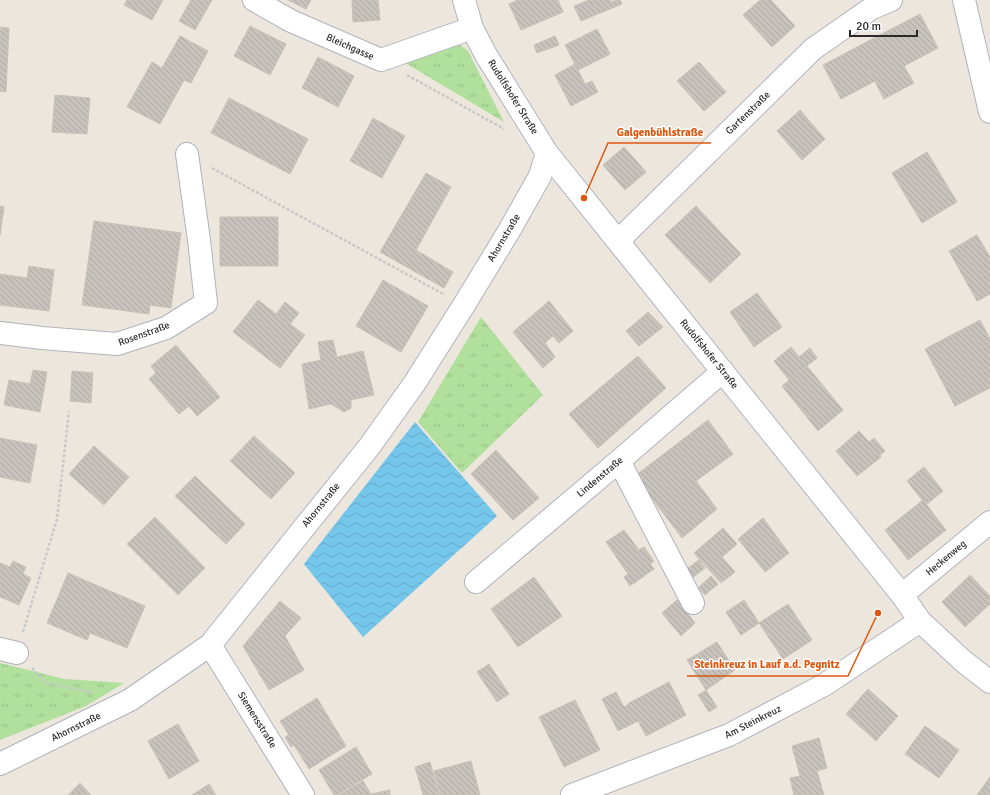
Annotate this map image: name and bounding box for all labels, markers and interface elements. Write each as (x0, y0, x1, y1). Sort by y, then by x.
scale bar (850, 12, 917, 38)
text: 20 m (856, 19, 881, 34)
street label: Bleichgasse (324, 31, 376, 63)
street label: Rudolfshofer Straße (485, 57, 541, 137)
street label: Gartenstraße (723, 89, 773, 137)
callout: Galgenbühlstraße (608, 120, 711, 143)
text: Galgenbühlstraße (617, 126, 704, 139)
street label: Ahornstraße (485, 212, 523, 264)
street label: Rudolfshofer Straße (677, 317, 741, 391)
street label: Rosenstraße (117, 319, 171, 349)
street label: Lindenstraße (574, 454, 626, 500)
street label: Ahornstraße (299, 480, 343, 530)
street label: Heckenweg (923, 538, 969, 578)
callout: Steinkreuz in Lauf a.d. Pegnitz (687, 653, 848, 676)
text: Steinkreuz in Lauf a.d. Pegnitz (694, 658, 840, 671)
street label: Siemensstraße (235, 690, 279, 750)
street label: Am Steinkreuz (723, 702, 784, 741)
street label: Ahornstraße (49, 710, 103, 744)

